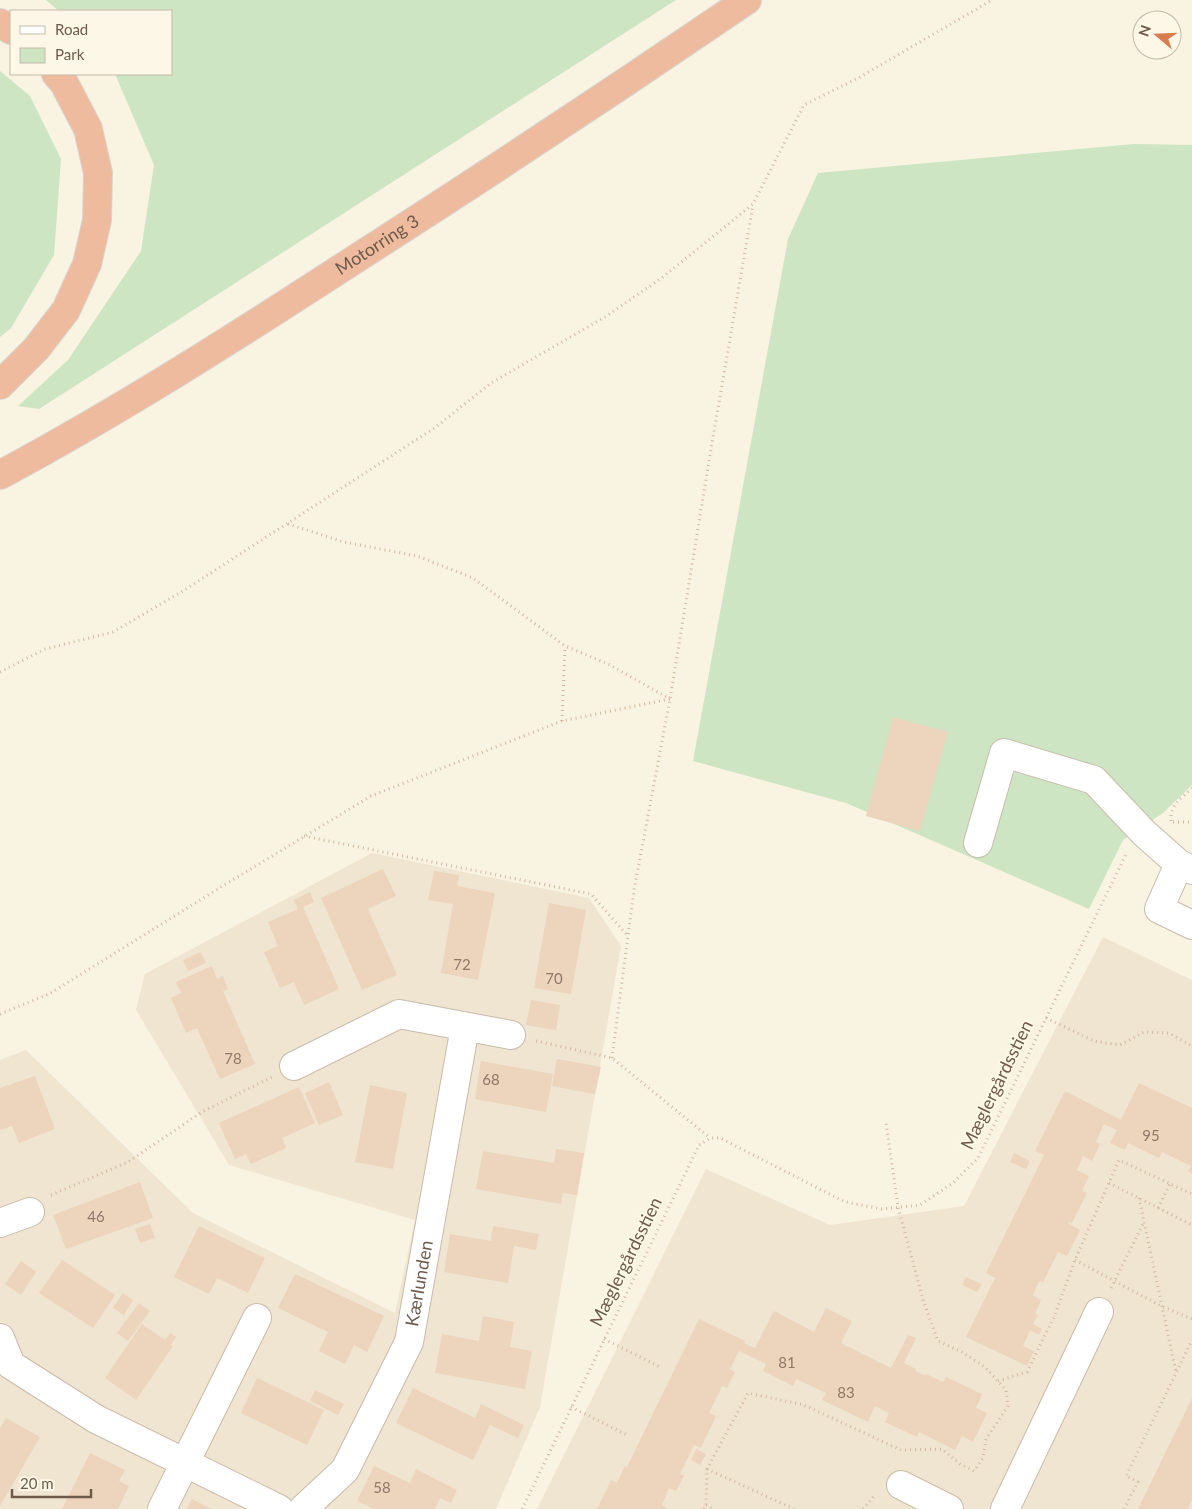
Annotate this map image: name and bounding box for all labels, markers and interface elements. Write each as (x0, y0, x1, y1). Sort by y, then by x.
legend (10, 10, 172, 75)
north arrow (1132, 10, 1182, 60)
text: Road (55, 20, 88, 38)
text: N (1134, 23, 1154, 38)
text: Park (55, 45, 85, 63)
street label: Motorring 3 (331, 209, 423, 279)
house number: 72 (453, 955, 471, 973)
house number: 70 (545, 969, 563, 987)
street label: Mæglergårdsstien (955, 1016, 1037, 1153)
house number: 78 (224, 1049, 242, 1067)
house number: 68 (482, 1070, 500, 1088)
house number: 95 (1142, 1126, 1160, 1144)
street label: Mæglergårdsstien (584, 1193, 666, 1330)
house number: 46 (87, 1207, 105, 1225)
street label: Kærlunden (400, 1238, 437, 1328)
house number: 81 (778, 1353, 796, 1371)
house number: 83 (837, 1383, 855, 1401)
scale bar (12, 1466, 91, 1498)
text: 20 m (20, 1474, 54, 1492)
house number: 58 (373, 1478, 391, 1496)

